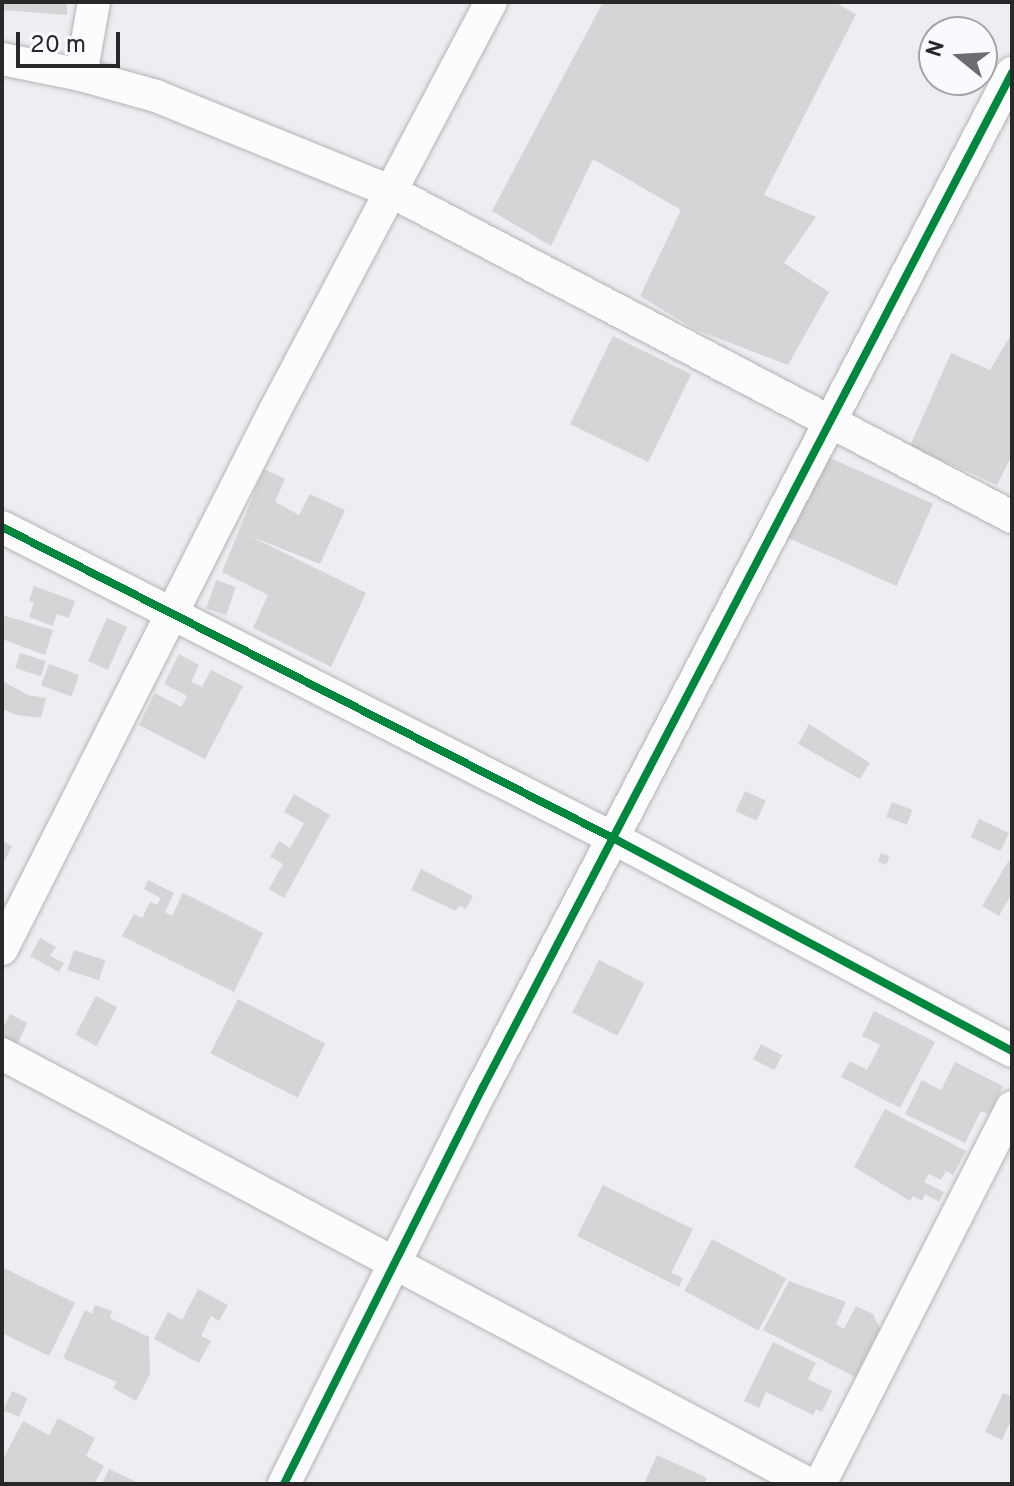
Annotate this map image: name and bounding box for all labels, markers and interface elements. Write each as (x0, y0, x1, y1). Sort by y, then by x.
scale bar (20, 16, 124, 66)
north arrow (918, 16, 998, 96)
text: 20 m (30, 31, 86, 61)
text: N (921, 37, 952, 61)

